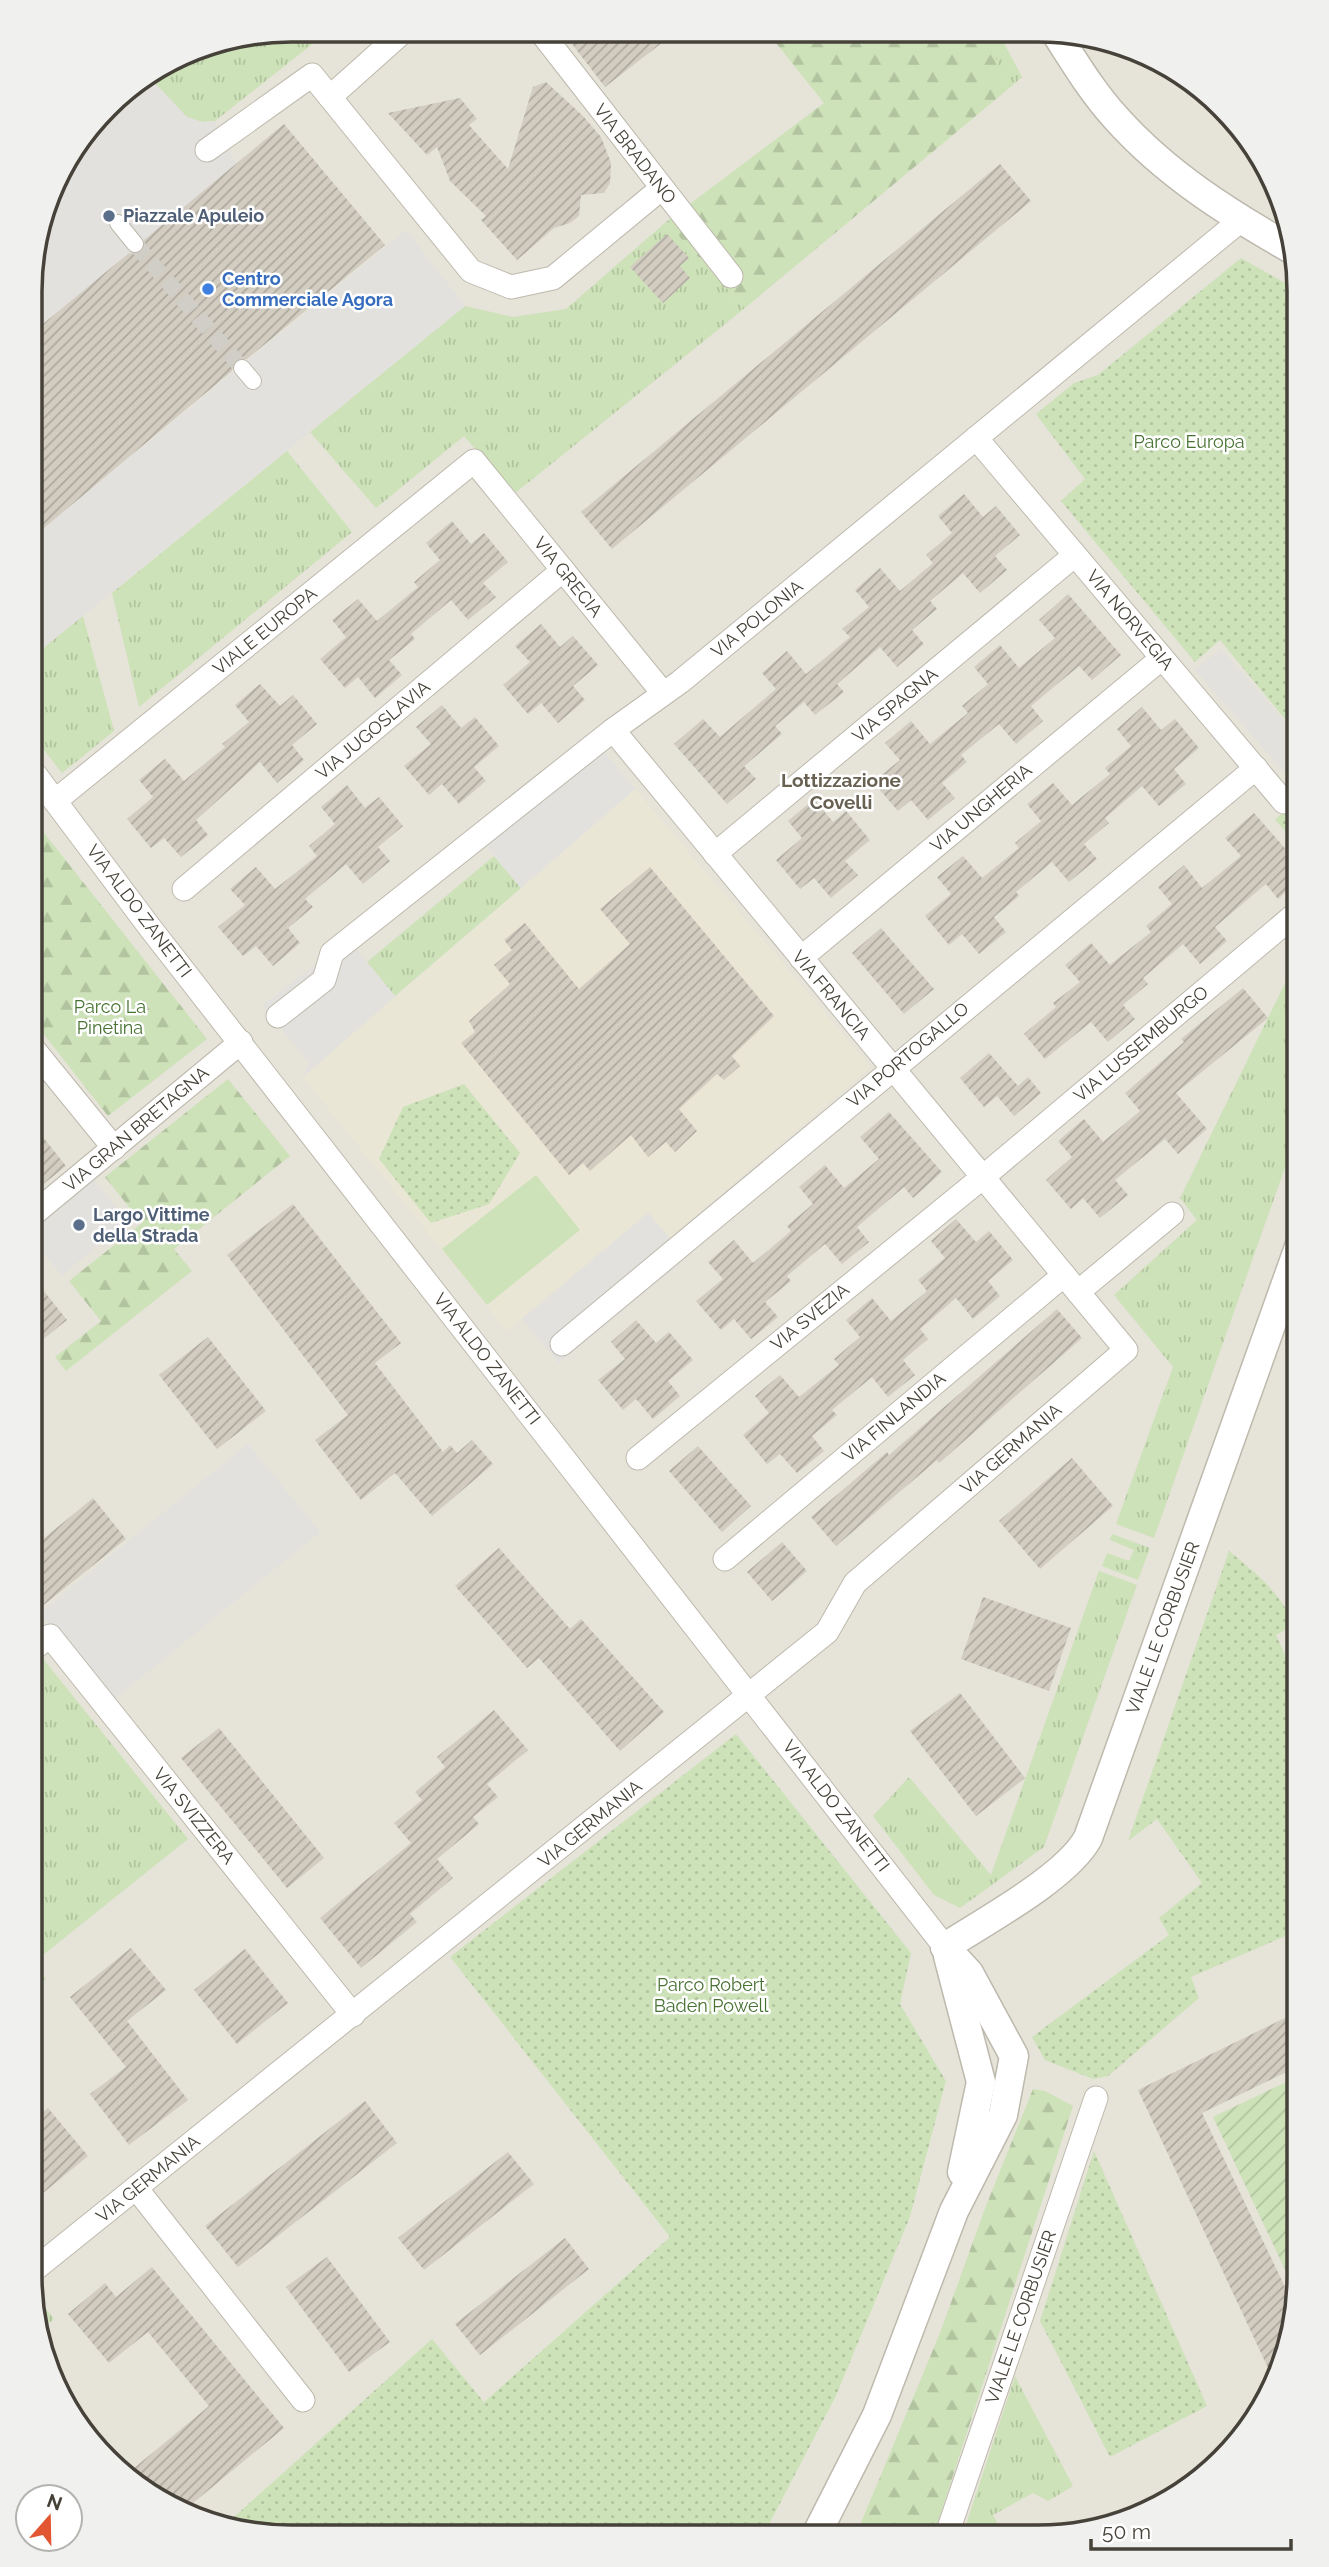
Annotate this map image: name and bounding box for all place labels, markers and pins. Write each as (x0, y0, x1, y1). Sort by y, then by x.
place label: Piazzale Apuleio (123, 205, 264, 226)
marker: Piazzale Apuleio (101, 208, 117, 224)
place label: Centro Commerciale Agora (222, 268, 393, 310)
marker: Centro Commerciale Agora (200, 281, 216, 297)
place label: Largo Vittime della Strada (93, 1204, 210, 1246)
marker: Largo Vittime della Strada (71, 1217, 87, 1233)

